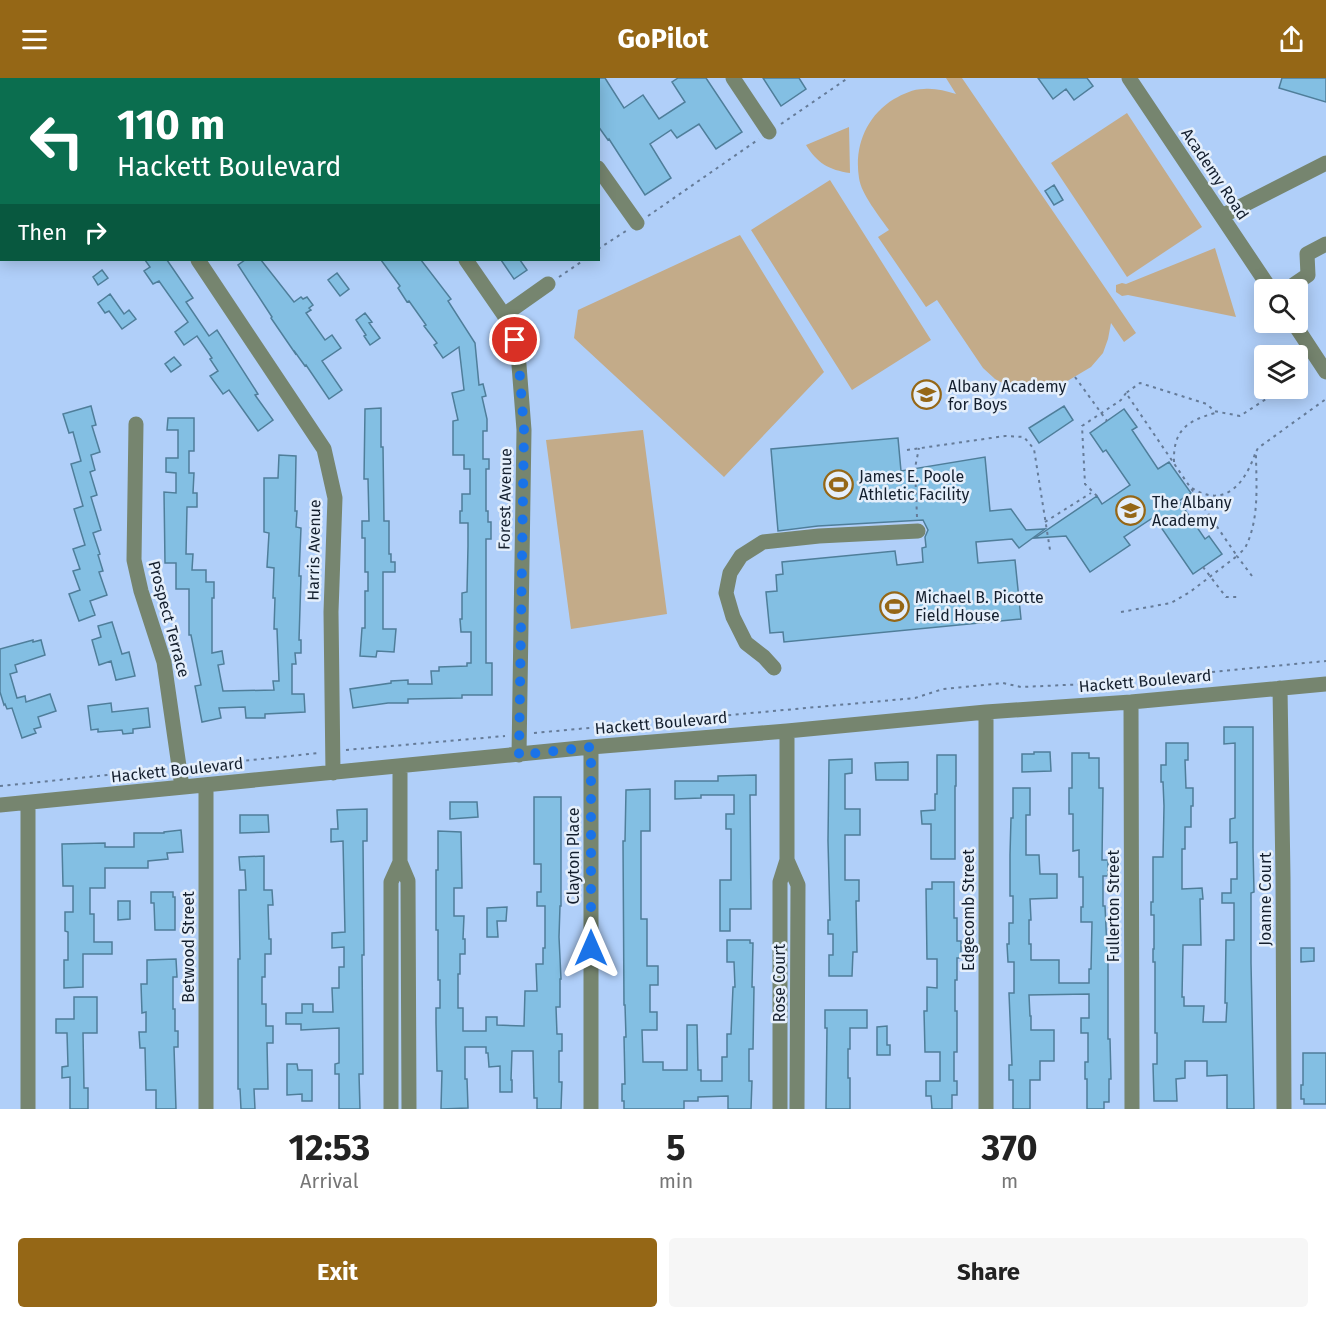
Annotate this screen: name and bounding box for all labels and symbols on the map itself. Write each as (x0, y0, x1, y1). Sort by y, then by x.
street label: Academy Road (1177, 125, 1253, 223)
pin (489, 314, 540, 365)
place label: Albany Academy for Boys (948, 377, 1067, 414)
school or university icon: Albany Academy for Boys (911, 379, 943, 411)
street label: Forest Avenue (495, 448, 515, 550)
place label: James E. Poole Athletic Facility (859, 467, 969, 504)
sports icon: James E. Poole Athletic Facility (822, 469, 854, 501)
place label: The Albany Academy (1152, 493, 1232, 530)
school or university icon: The Albany Academy (1115, 495, 1147, 527)
street label: Harris Avenue (304, 499, 324, 601)
street label: Prospect Terrace (144, 559, 194, 679)
place label: Michael B. Picotte Field House (915, 588, 1044, 625)
sports icon: Michael B. Picotte Field House (878, 590, 910, 622)
street label: Hackett Boulevard (1078, 666, 1212, 696)
street label: Hackett Boulevard (594, 708, 728, 738)
street label: Hackett Boulevard (110, 754, 244, 786)
street label: Clayton Place (564, 808, 583, 904)
street label: Edgecomb Street (959, 849, 978, 971)
street label: Fullerton Street (1104, 849, 1123, 962)
street label: Joanne Court (1256, 852, 1275, 946)
street label: Betwood Street (179, 891, 198, 1003)
position arrow (559, 916, 623, 980)
street label: Rose Court (770, 944, 789, 1022)

